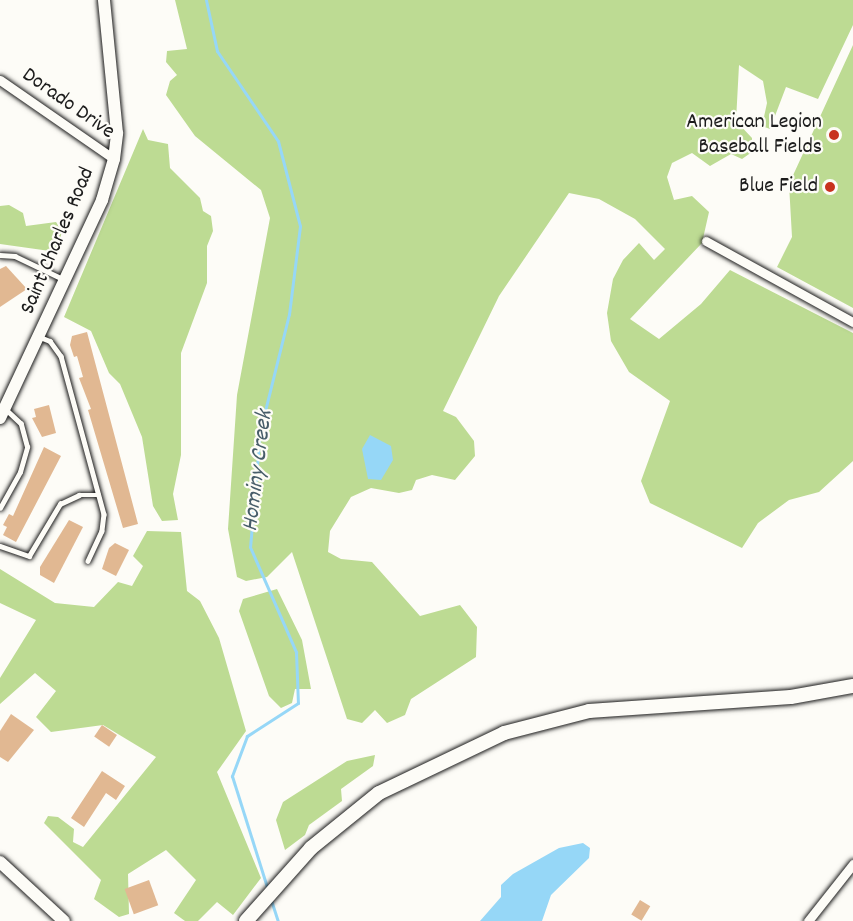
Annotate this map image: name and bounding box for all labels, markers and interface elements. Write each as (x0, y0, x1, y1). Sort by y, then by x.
street label: Dorado Drive (17, 62, 119, 146)
place label: American Legion Baseball Fields (686, 109, 822, 160)
marker: American Legion Baseball Fields (827, 128, 841, 142)
street label: Saint Charles Road (15, 164, 101, 318)
place label: Blue Field (739, 174, 818, 200)
marker: Blue Field (823, 180, 837, 194)
water label: Hominy Creek (237, 409, 281, 533)

